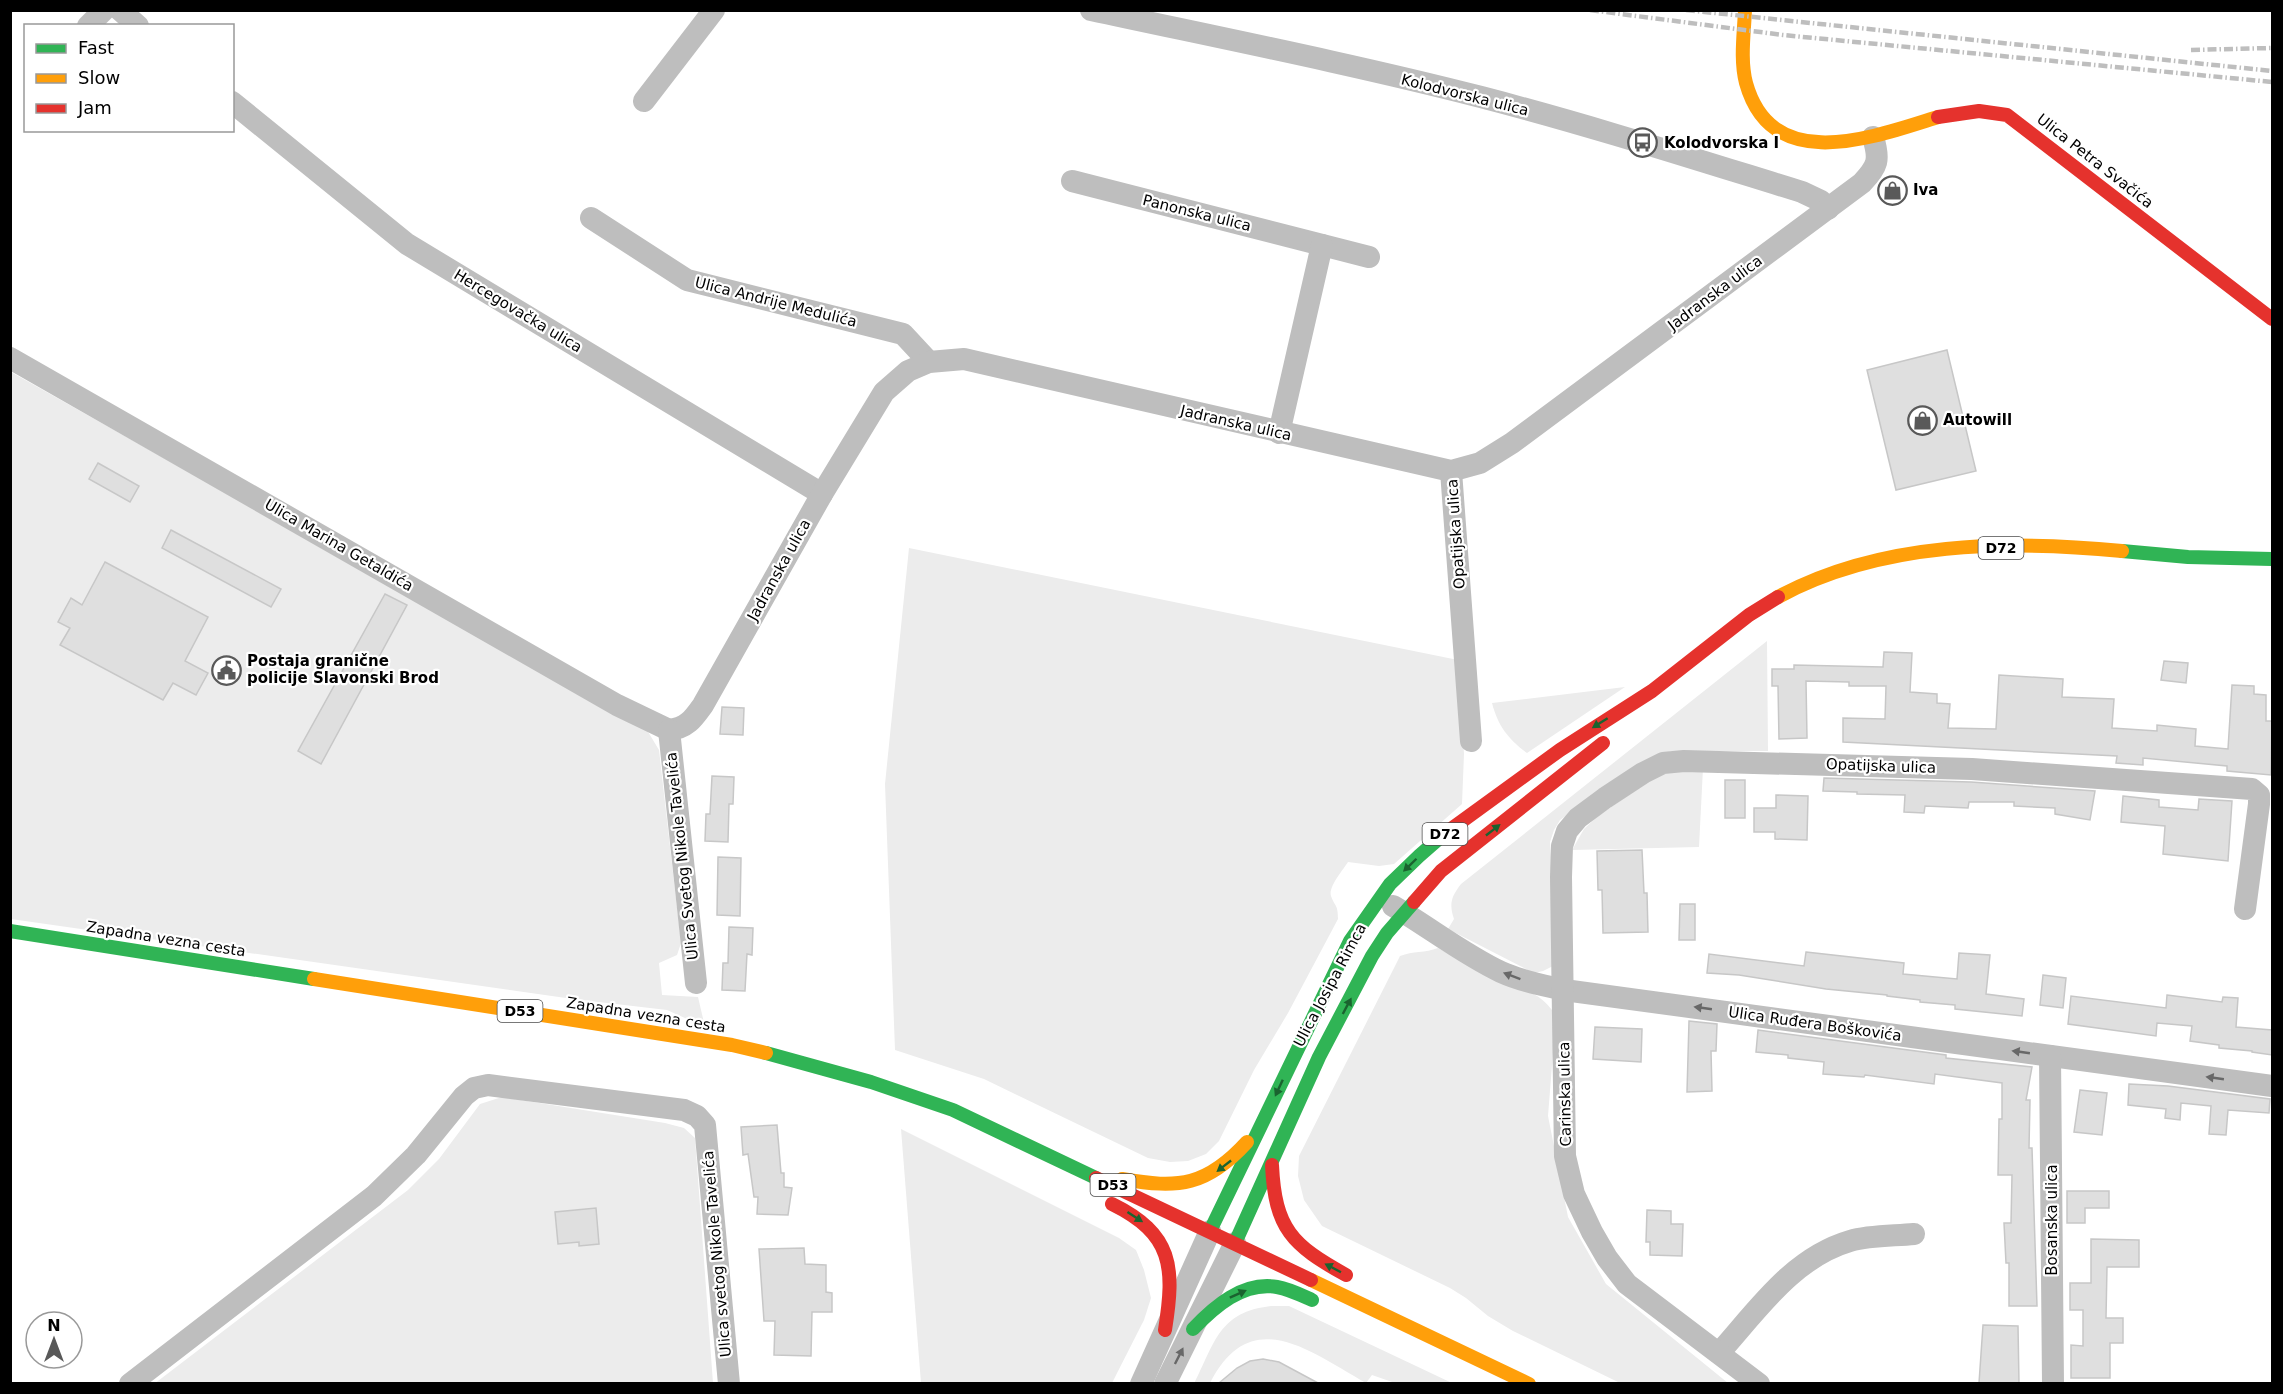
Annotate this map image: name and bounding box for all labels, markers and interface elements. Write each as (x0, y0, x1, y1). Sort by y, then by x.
legend (24, 24, 234, 132)
text: Fast (78, 37, 114, 58)
text: Slow (78, 67, 120, 88)
street label: Kolodvorska ulica (1399, 70, 1531, 120)
text: Jam (77, 97, 112, 118)
street label: Ulica Petra Svačića (2033, 110, 2157, 212)
bus stop icon: Kolodvorska I (1627, 127, 1659, 159)
place label: Kolodvorska I (1664, 134, 1779, 152)
shop icon: Iva (1876, 174, 1908, 206)
place label: Iva (1913, 181, 1938, 199)
street label: Panonska ulica (1141, 191, 1253, 235)
street label: Jadranska ulica (1663, 252, 1766, 335)
street label: Hercegovačka ulica (451, 266, 585, 356)
street label: Ulica Andrije Medulića (693, 273, 859, 331)
street label: Jadranska ulica (1178, 401, 1293, 445)
shop icon: Autowill (1906, 404, 1938, 436)
place label: Autowill (1943, 411, 2012, 429)
street label: Opatijska ulica (1443, 478, 1469, 590)
street label: Ulica Marina Getaldića (261, 495, 417, 595)
street label: Jadranska ulica (743, 516, 814, 625)
road number: D72 (1978, 537, 2024, 559)
place label: Postaja granične policije Slavonski Brod (247, 652, 439, 687)
public building icon: Postaja granične policije Slavonski Brod (210, 654, 242, 686)
one-way arrow (1592, 717, 1608, 728)
street label: Ulica Svetog Nikole Tavelića (662, 751, 702, 961)
street label: Opatijska ulica (1826, 755, 1936, 777)
road number: D72 (1422, 823, 1468, 845)
one-way arrow (1485, 824, 1501, 837)
one-way arrow (1403, 857, 1417, 871)
street label: Zapadna vezna cesta (85, 918, 247, 960)
street label: Ulica Josipa Rimca (1290, 920, 1370, 1050)
one-way arrow (1502, 970, 1520, 980)
street label: Zapadna vezna cesta (565, 994, 727, 1036)
one-way arrow (1342, 997, 1352, 1014)
road number: D53 (498, 1000, 542, 1022)
street label: Ulica Ruđera Boškovića (1727, 1003, 1903, 1045)
one-way arrow (1694, 1004, 1713, 1013)
street label: Carinska ulica (1555, 1041, 1575, 1147)
one-way arrow (2012, 1048, 2031, 1057)
one-way arrow (2205, 1074, 2224, 1083)
one-way arrow (1274, 1079, 1284, 1097)
street label: Ulica svetog Nikole Tavelića (699, 1150, 735, 1358)
one-way arrow (1216, 1159, 1232, 1172)
street label: Bosanska ulica (2043, 1164, 2061, 1276)
road number: D53 (1090, 1174, 1136, 1196)
one-way arrow (1127, 1212, 1143, 1223)
one-way arrow (1324, 1263, 1341, 1273)
one-way arrow (1230, 1289, 1248, 1299)
north arrow (24, 1310, 84, 1370)
text: N (47, 1316, 61, 1335)
one-way arrow (1174, 1348, 1184, 1365)

